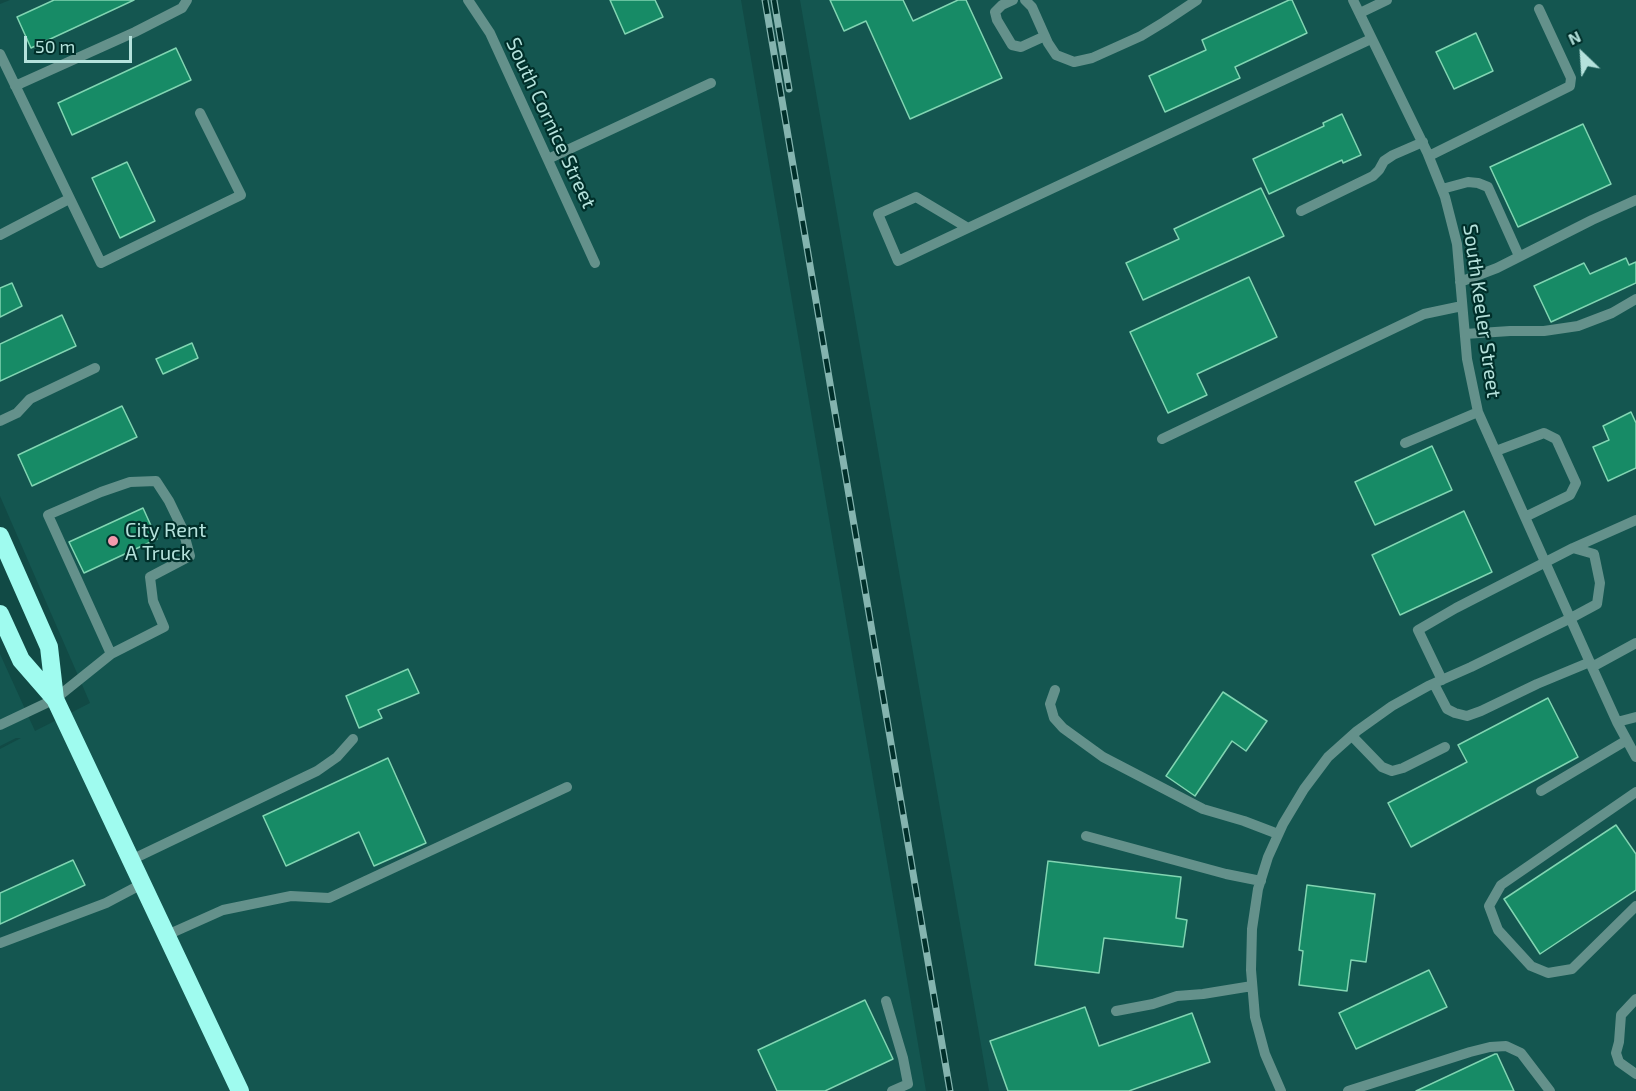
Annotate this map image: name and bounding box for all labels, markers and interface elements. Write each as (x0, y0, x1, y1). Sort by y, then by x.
scale bar (27, 24, 135, 62)
north arrow (1552, 24, 1612, 84)
text: N (1565, 26, 1583, 48)
street label: South Cornice Street (501, 34, 601, 212)
text: 50 m (35, 35, 75, 57)
street label: South Keeler Street (1458, 222, 1506, 400)
place label: City Rent A Truck (125, 518, 206, 565)
marker: City Rent A Truck (106, 534, 120, 548)

